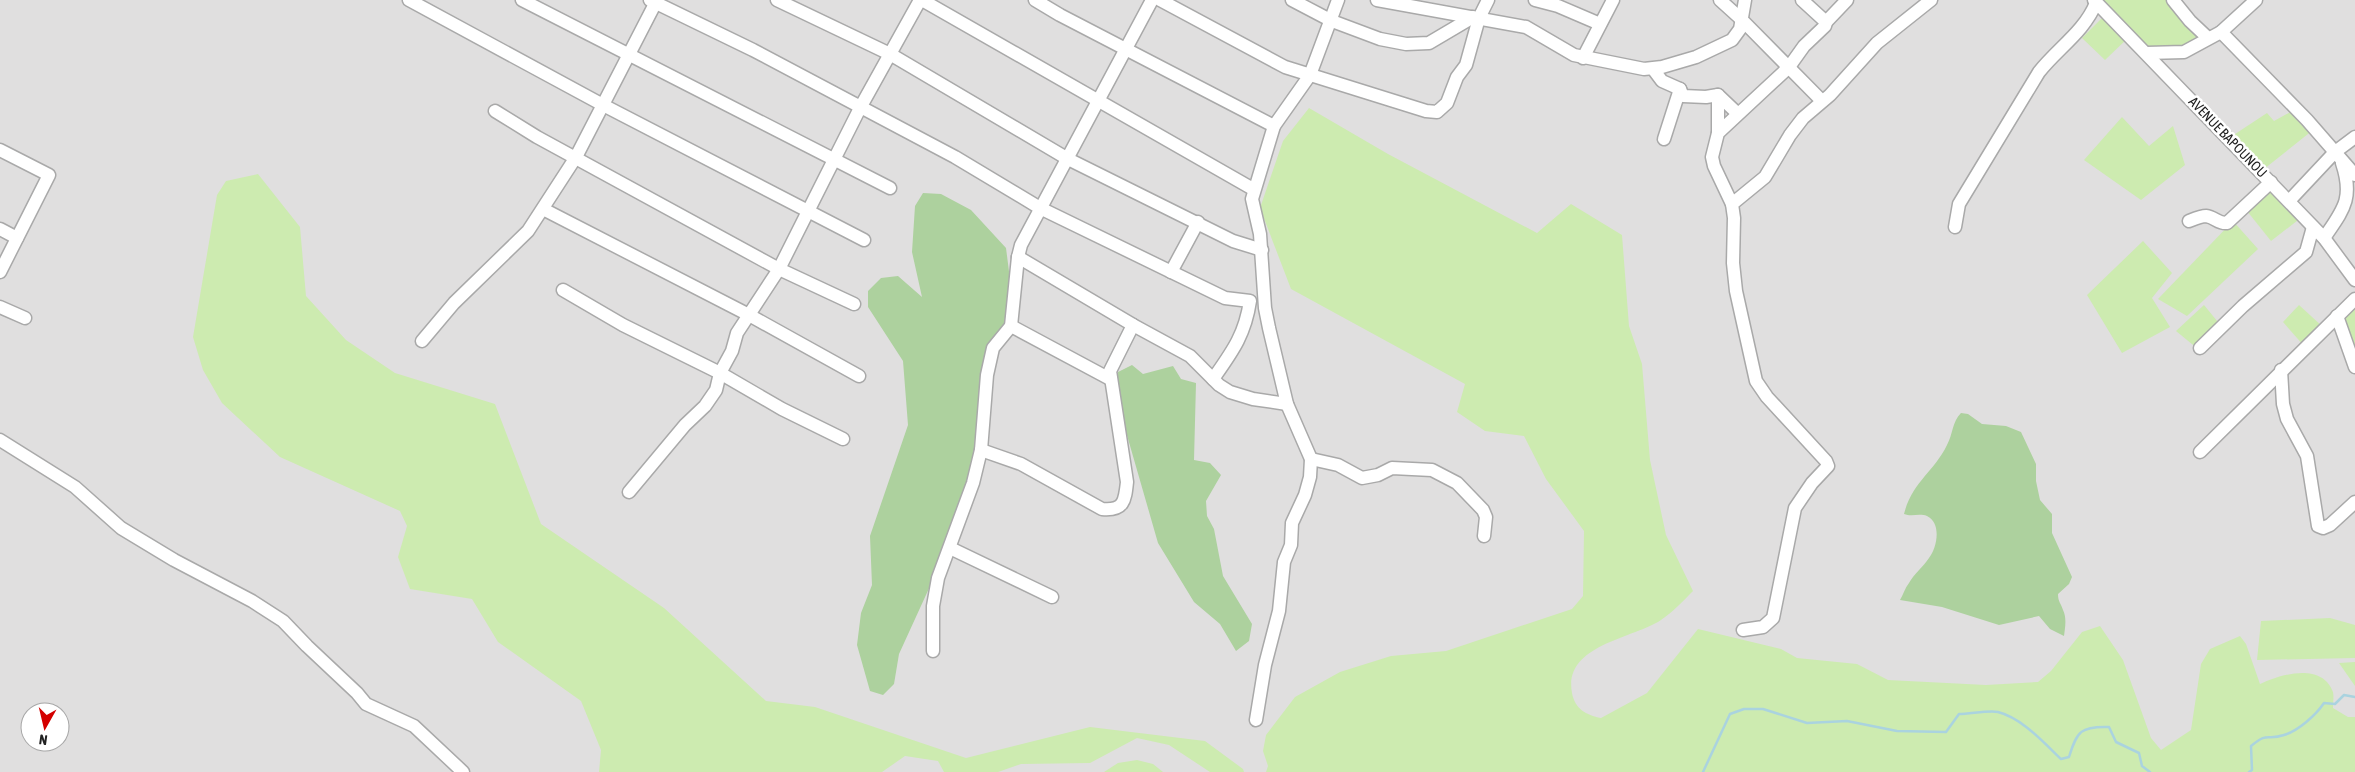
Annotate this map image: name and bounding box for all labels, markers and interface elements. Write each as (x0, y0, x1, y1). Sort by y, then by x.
street label: AVENUE BAPOUNOU (2186, 94, 2270, 180)
north arrow (20, 702, 70, 752)
text: N (38, 731, 48, 748)

